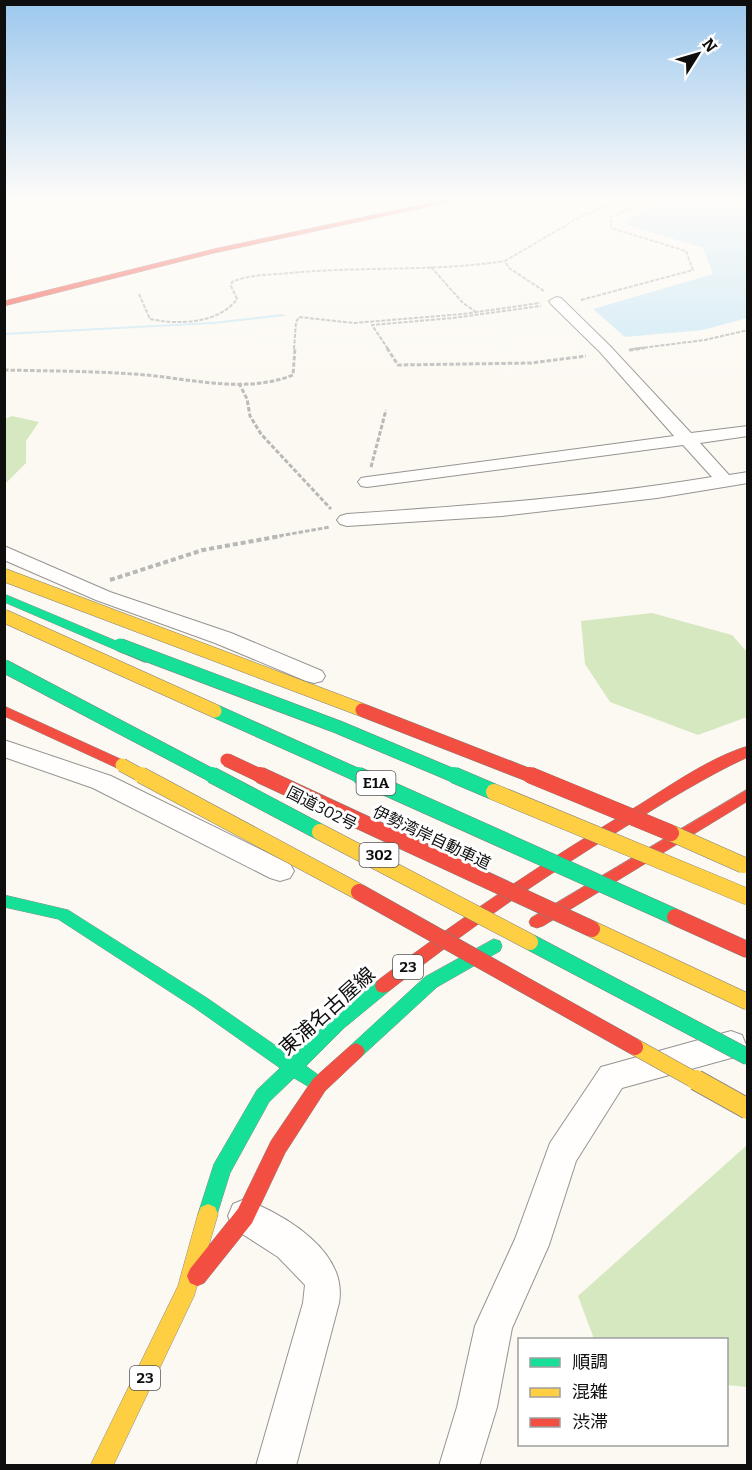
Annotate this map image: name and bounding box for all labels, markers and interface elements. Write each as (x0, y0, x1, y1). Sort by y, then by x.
north arrow (668, 24, 728, 84)
text: N (698, 35, 721, 56)
road number: E1A (356, 771, 395, 795)
street label: 国道302号 (284, 783, 360, 834)
street label: 伊勢湾岸自動車道 (370, 802, 494, 873)
road number: 302 (360, 843, 398, 867)
road number: 23 (393, 955, 423, 979)
street label: 東浦名古屋線 (274, 962, 380, 1060)
legend (518, 1338, 728, 1446)
text: 順調 (572, 1351, 608, 1373)
road number: 23 (130, 1366, 160, 1390)
text: 混雑 (572, 1381, 608, 1403)
text: 渋滞 (572, 1411, 608, 1433)

